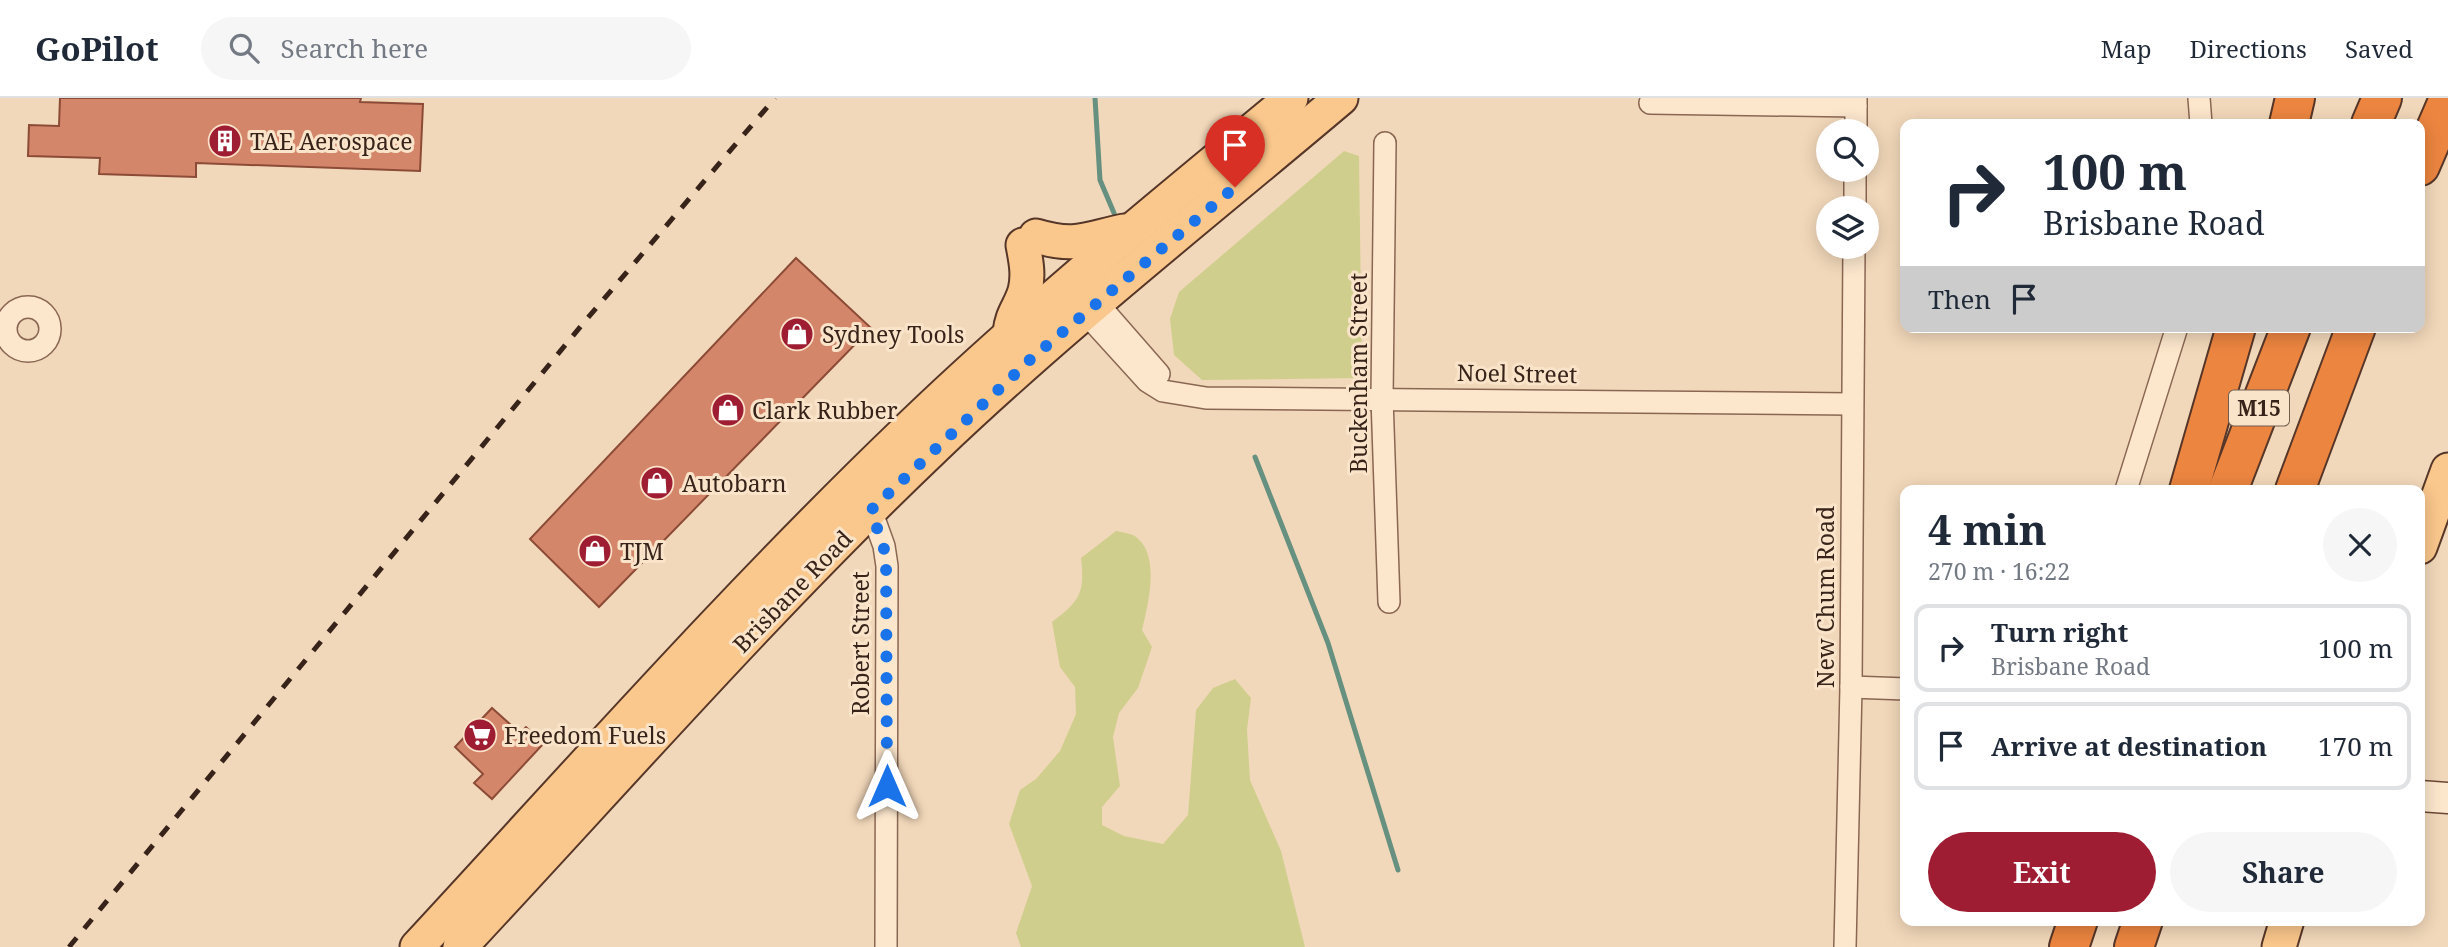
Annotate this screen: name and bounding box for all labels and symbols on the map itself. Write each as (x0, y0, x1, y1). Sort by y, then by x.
pin (1205, 115, 1265, 187)
building icon: TAE Aerospace (206, 122, 244, 160)
place label: TAE Aerospace (250, 125, 412, 157)
street label: Buckenham Street (1342, 273, 1374, 473)
shop icon: Sydney Tools (778, 315, 816, 353)
place label: Sydney Tools (822, 318, 964, 350)
street label: Noel Street (1457, 356, 1577, 390)
road number: M15 (2229, 390, 2289, 426)
shop icon: Clark Rubber (709, 391, 747, 429)
place label: Clark Rubber (752, 394, 898, 426)
shop icon: Autobarn (638, 464, 676, 502)
place label: Autobarn (682, 467, 787, 499)
street label: New Chum Road (1809, 506, 1841, 688)
street label: Brisbane Road (725, 523, 859, 659)
shop icon: TJM (576, 532, 614, 570)
place label: TJM (620, 535, 664, 567)
street label: Robert Street (844, 571, 876, 715)
supermarket icon: Freedom Fuels (461, 716, 499, 754)
place label: Freedom Fuels (504, 719, 666, 751)
position arrow (850, 749, 924, 823)

